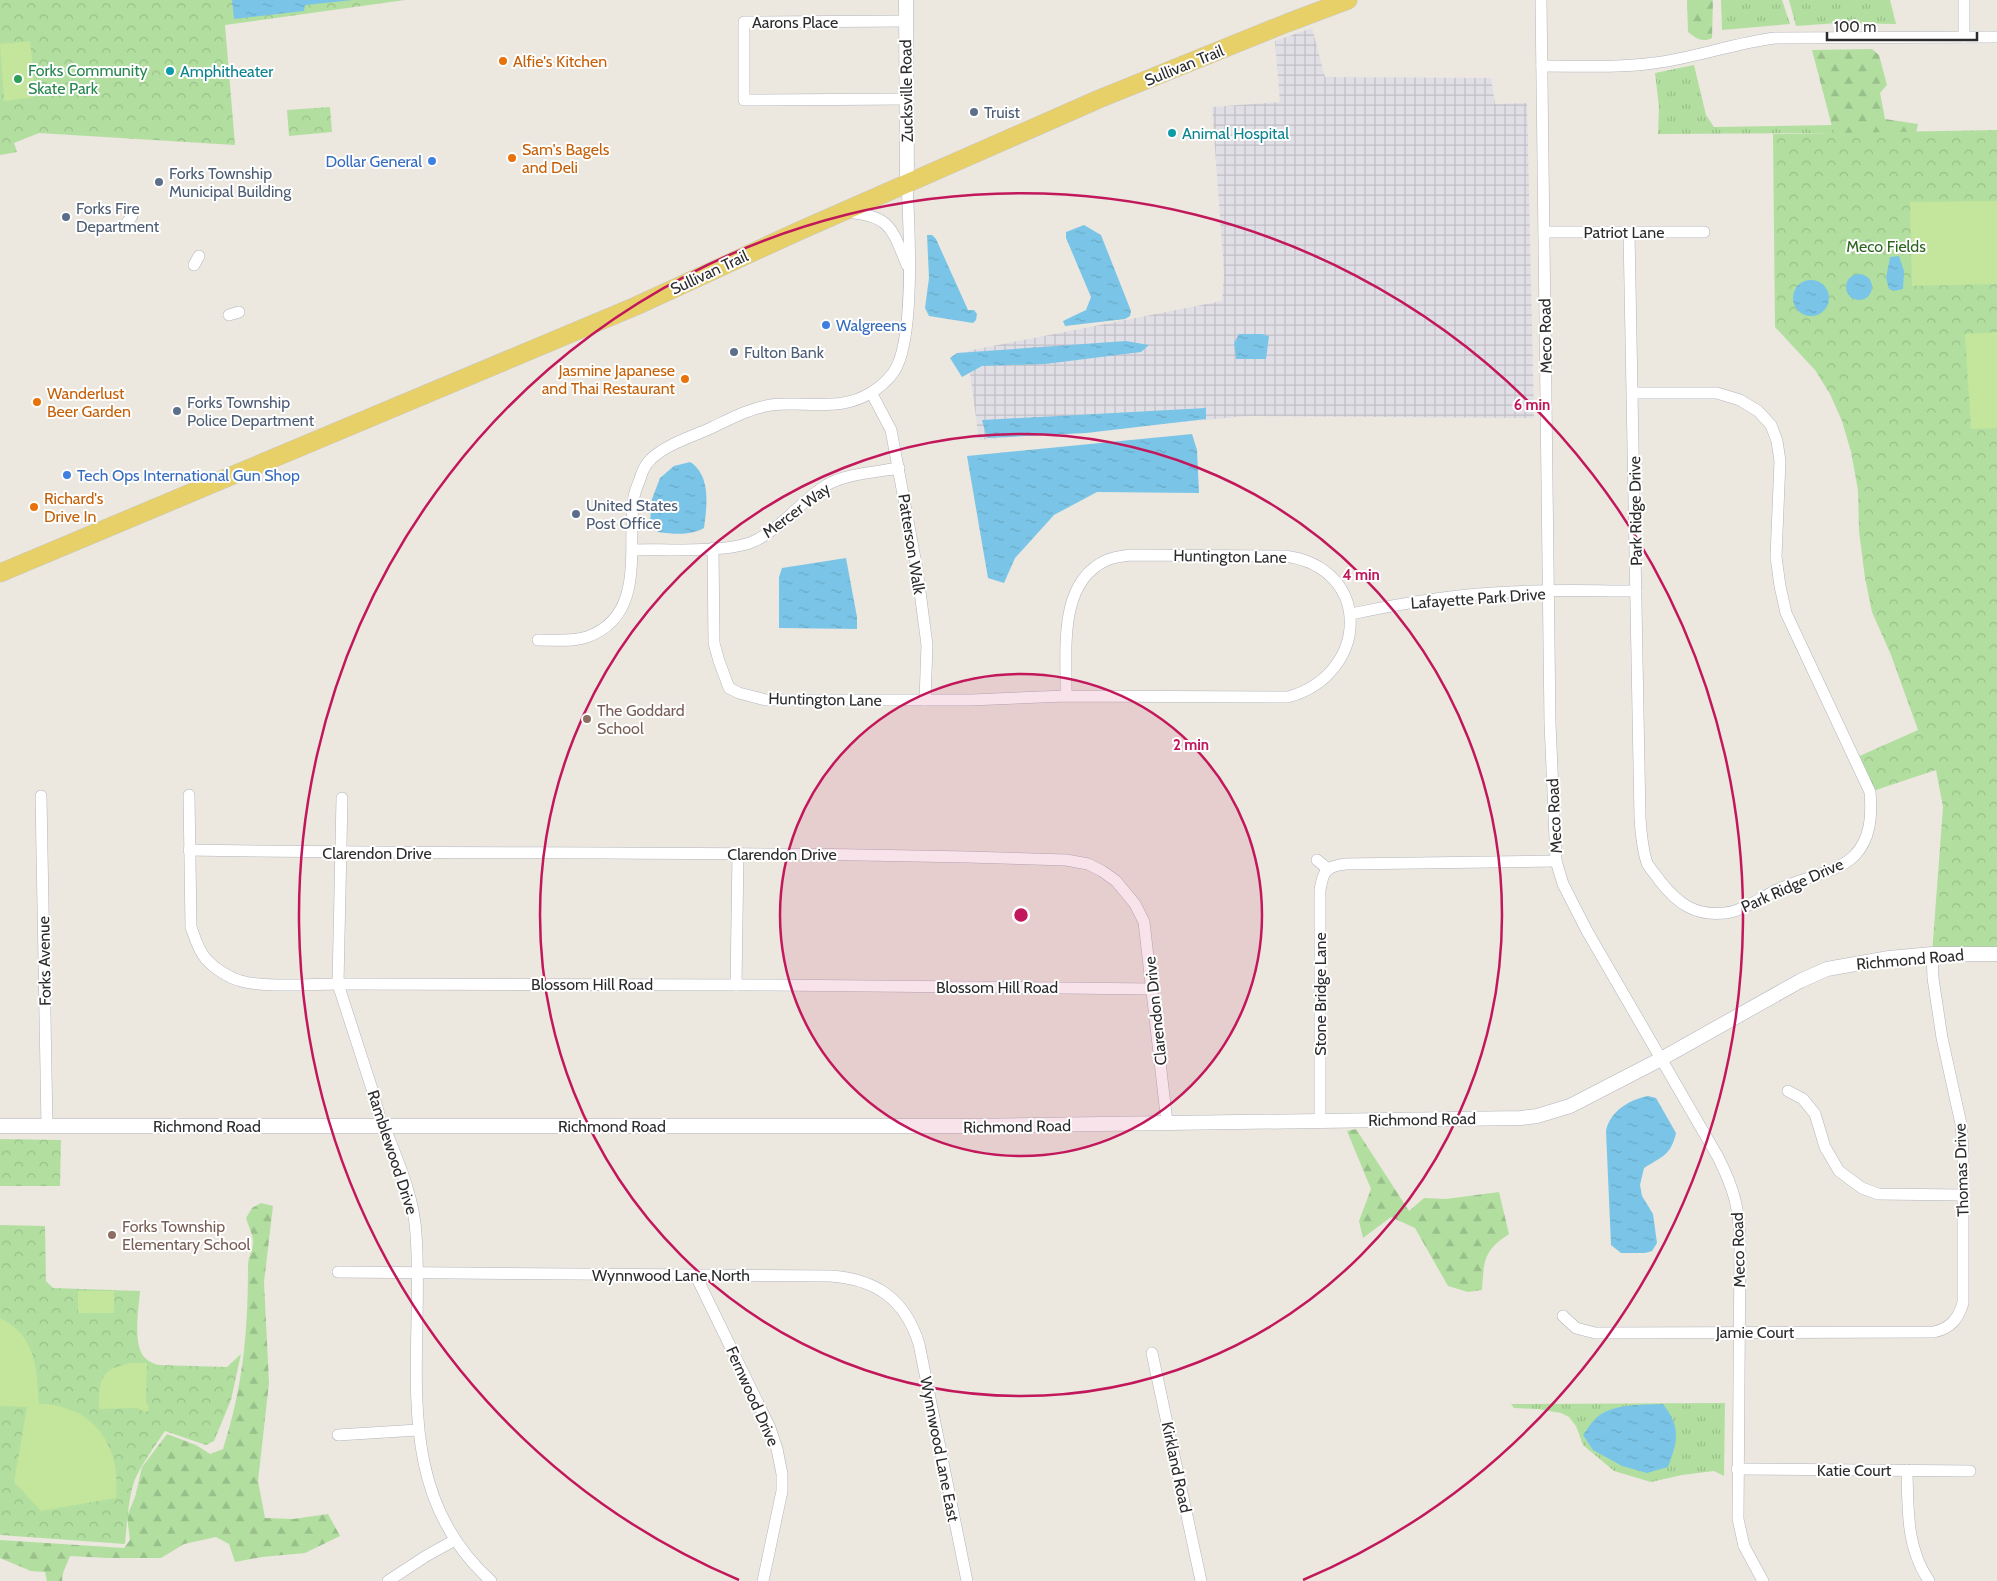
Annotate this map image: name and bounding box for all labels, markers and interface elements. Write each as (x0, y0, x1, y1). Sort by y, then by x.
scale bar (1827, 10, 1977, 42)
street label: Aarons Place (752, 13, 838, 32)
text: 100 m (1834, 18, 1876, 36)
street label: Zucksville Road (896, 39, 917, 143)
street label: Sullivan Trail (1142, 41, 1227, 90)
place label: Alfie's Kitchen (513, 52, 607, 71)
marker: Alfie's Kitchen (497, 55, 509, 67)
place label: Forks Community Skate Park (28, 61, 148, 98)
place label: Amphitheater (180, 62, 274, 81)
marker: Amphitheater (164, 65, 176, 77)
marker: Forks Community Skate Park (12, 73, 24, 85)
place label: Truist (984, 103, 1021, 122)
marker: Truist (968, 106, 980, 118)
place label: Animal Hospital (1182, 124, 1289, 143)
marker: Animal Hospital (1166, 127, 1178, 139)
place label: Sam's Bagels and Deli (522, 140, 610, 177)
place label: Dollar General (325, 152, 422, 171)
marker: Sam's Bagels and Deli (506, 152, 518, 164)
marker: Dollar General (426, 155, 438, 167)
place label: Forks Township Municipal Building (169, 164, 292, 201)
marker: Forks Township Municipal Building (153, 176, 165, 188)
place label: Forks Fire Department (76, 199, 160, 236)
marker: Forks Fire Department (60, 211, 72, 223)
street label: Patriot Lane (1584, 223, 1664, 242)
park label: Meco Fields (1846, 237, 1926, 256)
street label: Sullivan Trail (667, 246, 751, 299)
street label: Meco Road (1535, 298, 1556, 374)
place label: Walgreens (836, 316, 907, 335)
marker: Walgreens (820, 319, 832, 331)
place label: Fulton Bank (744, 343, 825, 362)
marker: Fulton Bank (728, 346, 740, 358)
place label: Jasmine Japanese and Thai Restaurant (542, 361, 676, 398)
marker: Jasmine Japanese and Thai Restaurant (679, 373, 691, 385)
place label: Wanderlust Beer Garden (47, 384, 131, 421)
place label: Forks Township Police Department (187, 393, 315, 430)
marker: Wanderlust Beer Garden (31, 396, 43, 408)
text: 6 min (1514, 396, 1550, 414)
marker: Forks Township Police Department (171, 405, 183, 417)
street label: Park Ridge Drive (1625, 456, 1646, 566)
place label: Tech Ops International Gun Shop (77, 466, 300, 485)
marker: Tech Ops International Gun Shop (61, 469, 73, 481)
street label: Mercer Way (759, 479, 834, 542)
place label: Richard's Drive In (44, 489, 104, 526)
street label: Patterson Walk (894, 492, 929, 597)
place label: United States Post Office (586, 496, 678, 533)
marker: Richard's Drive In (28, 501, 40, 513)
marker: United States Post Office (570, 508, 582, 520)
street label: Huntington Lane (1173, 546, 1287, 567)
text: 4 min (1342, 566, 1380, 584)
street label: Lafayette Park Drive (1410, 584, 1546, 613)
street label: Huntington Lane (768, 689, 882, 710)
place label: The Goddard School (597, 701, 685, 738)
marker: The Goddard School (581, 713, 593, 725)
text: 2 min (1173, 736, 1209, 754)
street label: Meco Road (1543, 778, 1566, 854)
street label: Clarendon Drive (322, 844, 432, 863)
street label: Clarendon Drive (727, 845, 837, 864)
street label: Park Ridge Drive (1738, 854, 1846, 916)
centre of rings (1012, 906, 1030, 924)
street label: Forks Avenue (34, 916, 55, 1006)
street label: Stone Bridge Lane (1311, 932, 1330, 1056)
street label: Richmond Road (1856, 945, 1965, 974)
street label: Clarendon Drive (1140, 956, 1171, 1066)
street label: Blossom Hill Road (531, 975, 653, 994)
street label: Blossom Hill Road (936, 978, 1058, 997)
street label: Ramblewood Drive (363, 1088, 422, 1217)
street label: Richmond Road (1368, 1109, 1476, 1130)
street label: Richmond Road (963, 1116, 1071, 1137)
street label: Richmond Road (153, 1117, 261, 1136)
street label: Richmond Road (558, 1117, 666, 1136)
street label: Thomas Drive (1950, 1123, 1973, 1217)
street label: Meco Road (1728, 1212, 1749, 1288)
place label: Forks Township Elementary School (122, 1217, 250, 1254)
marker: Forks Township Elementary School (106, 1229, 118, 1241)
street label: Wynnwood Lane North (592, 1266, 750, 1285)
street label: Jamie Court (1715, 1323, 1795, 1342)
street label: Fernwood Drive (722, 1343, 783, 1449)
street label: Wynnwood Lane East (916, 1375, 963, 1524)
street label: Kirkland Road (1158, 1420, 1195, 1514)
street label: Katie Court (1817, 1461, 1892, 1480)

